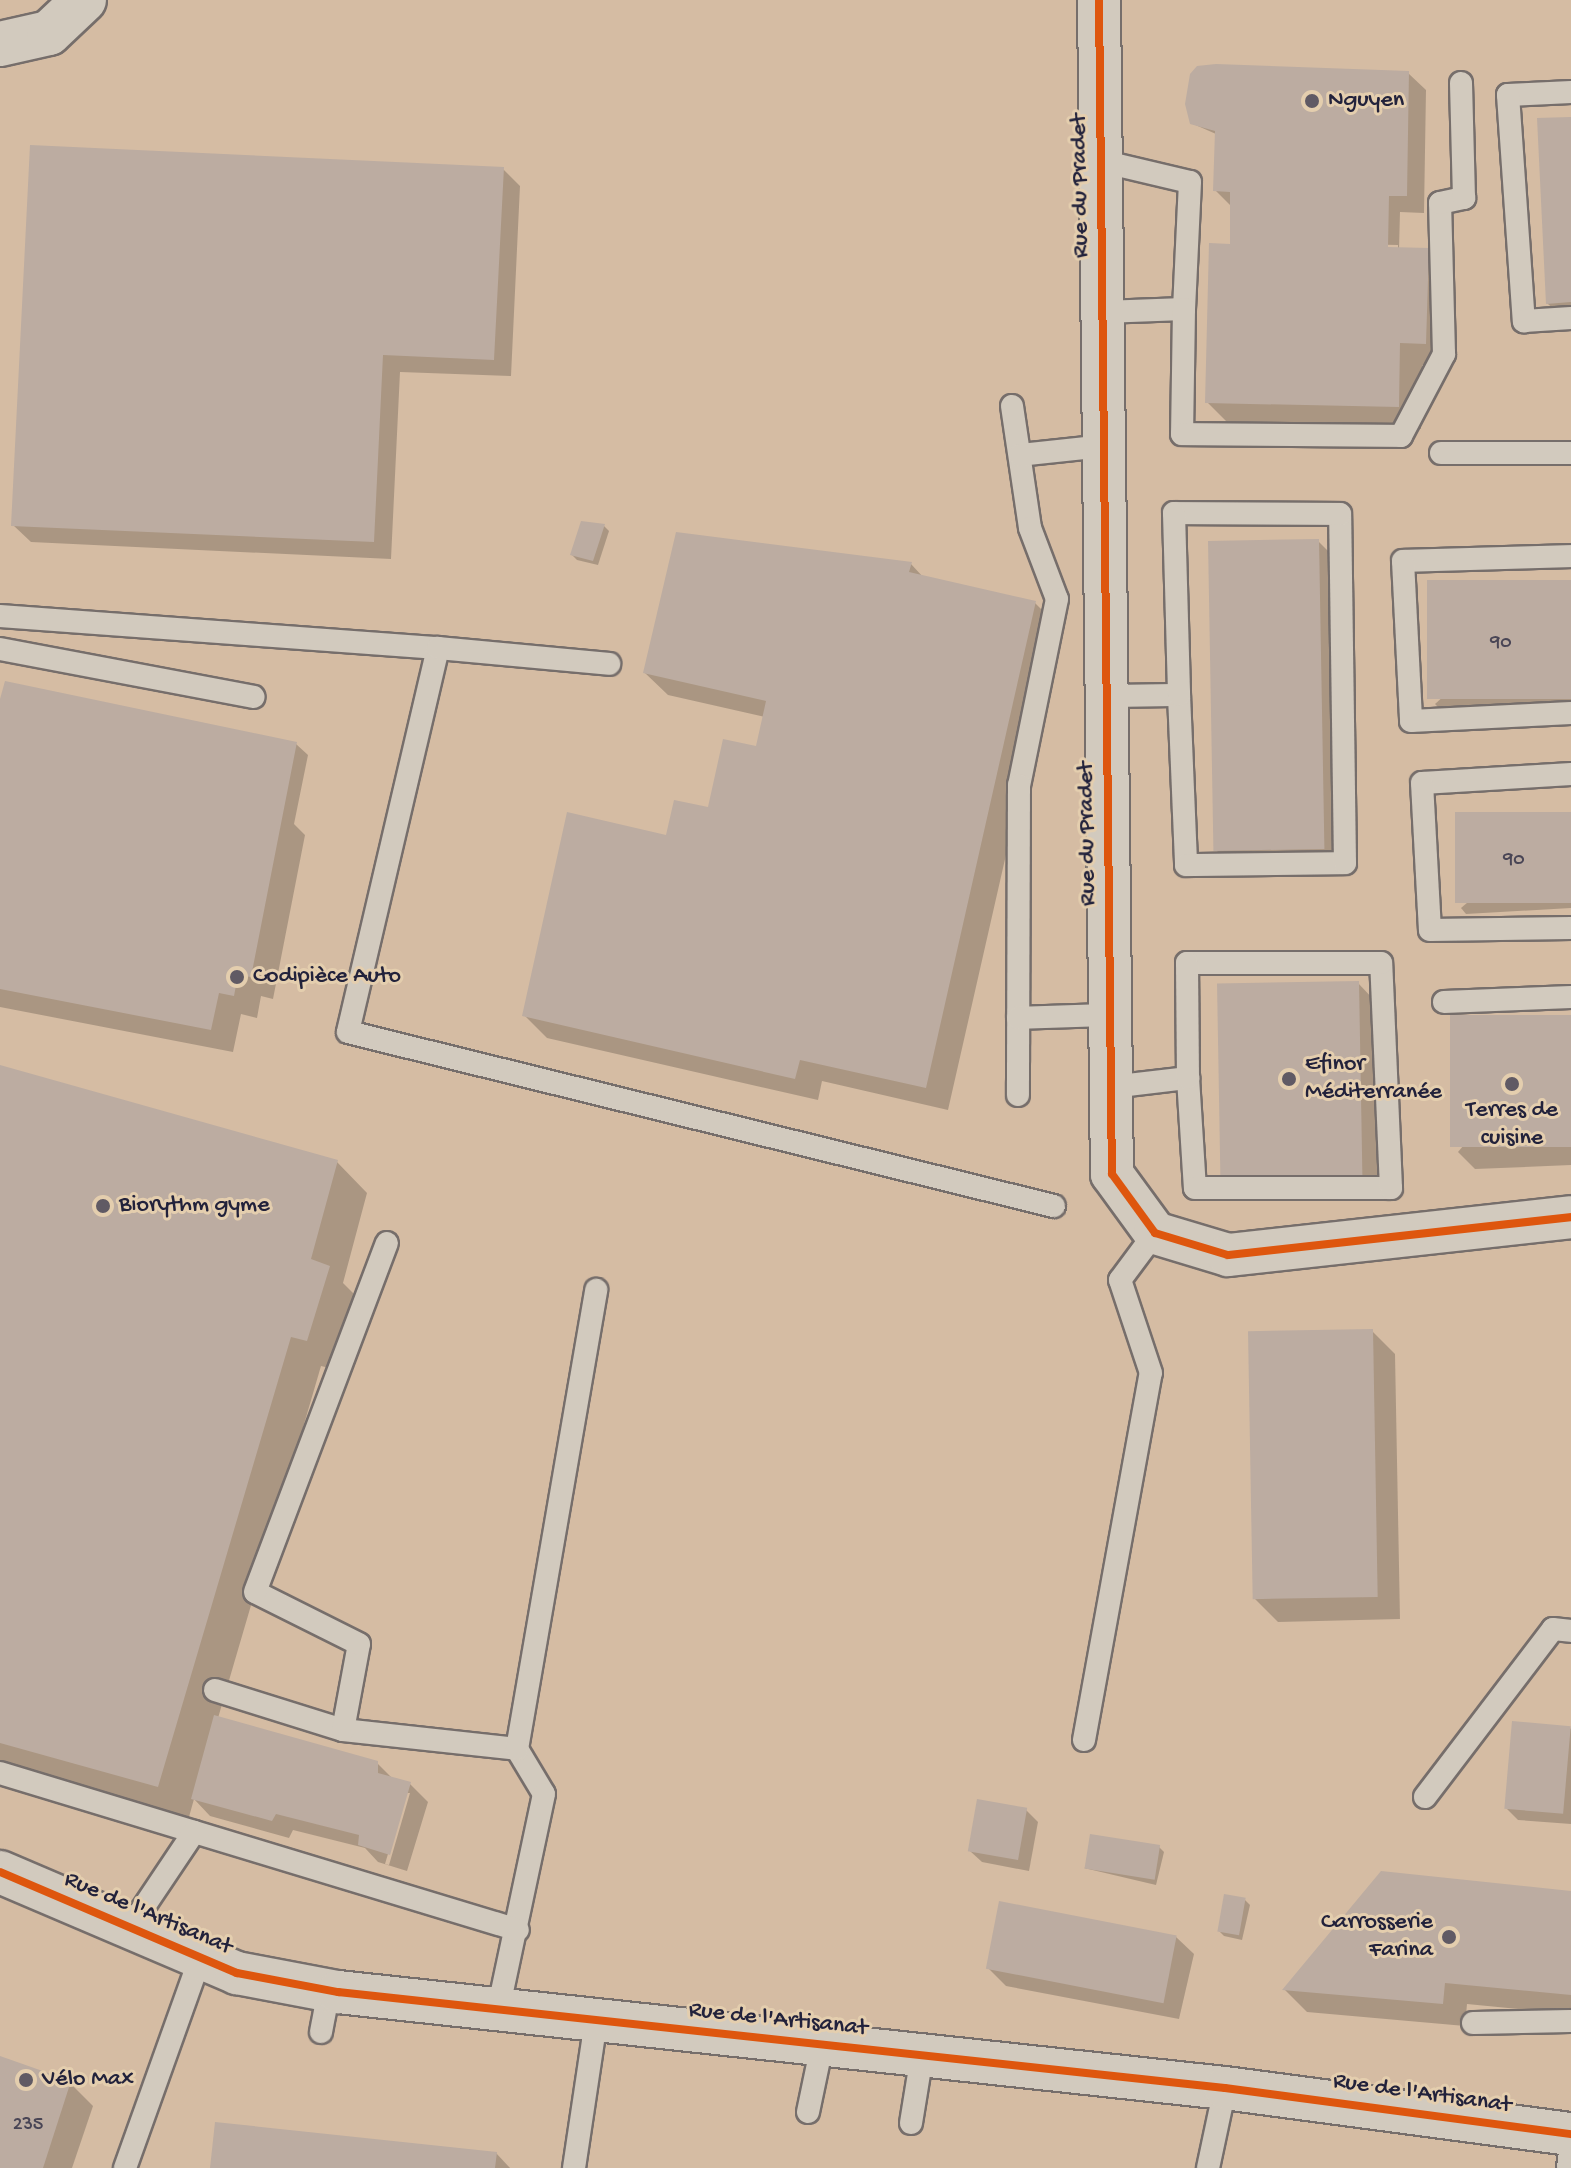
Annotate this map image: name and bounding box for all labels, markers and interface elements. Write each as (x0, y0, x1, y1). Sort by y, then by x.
place label: Nguyen (1328, 87, 1404, 115)
marker: Nguyen (1303, 92, 1321, 110)
street label: Rue du Pradet (1065, 114, 1097, 258)
house number: 90 (1490, 631, 1512, 655)
street label: Rue du Pradet (1072, 762, 1104, 906)
house number: 90 (1503, 848, 1525, 872)
place label: Codipièce Auto (253, 963, 401, 991)
marker: Codipièce Auto (228, 968, 246, 986)
place label: Efinor Méditerranée (1305, 1051, 1442, 1107)
marker: Efinor Méditerranée (1280, 1070, 1298, 1088)
marker: Terres de cuisine (1503, 1075, 1521, 1093)
place label: Terres de cuisine (1466, 1097, 1558, 1153)
place label: Biorythm gyme (119, 1192, 270, 1220)
marker: Biorythm gyme (94, 1197, 112, 1215)
street label: Rue de l'Artisanat (60, 1866, 236, 1962)
place label: Carrosserie Farina (1321, 1909, 1433, 1965)
marker: Carrosserie Farina (1440, 1928, 1458, 1946)
street label: Rue de l'Artisanat (687, 1996, 869, 2044)
place label: Vélo Max (42, 2066, 134, 2094)
street label: Rue de l'Artisanat (1331, 2067, 1513, 2121)
marker: Vélo Max (17, 2071, 35, 2089)
house number: 235 (13, 2113, 43, 2137)

